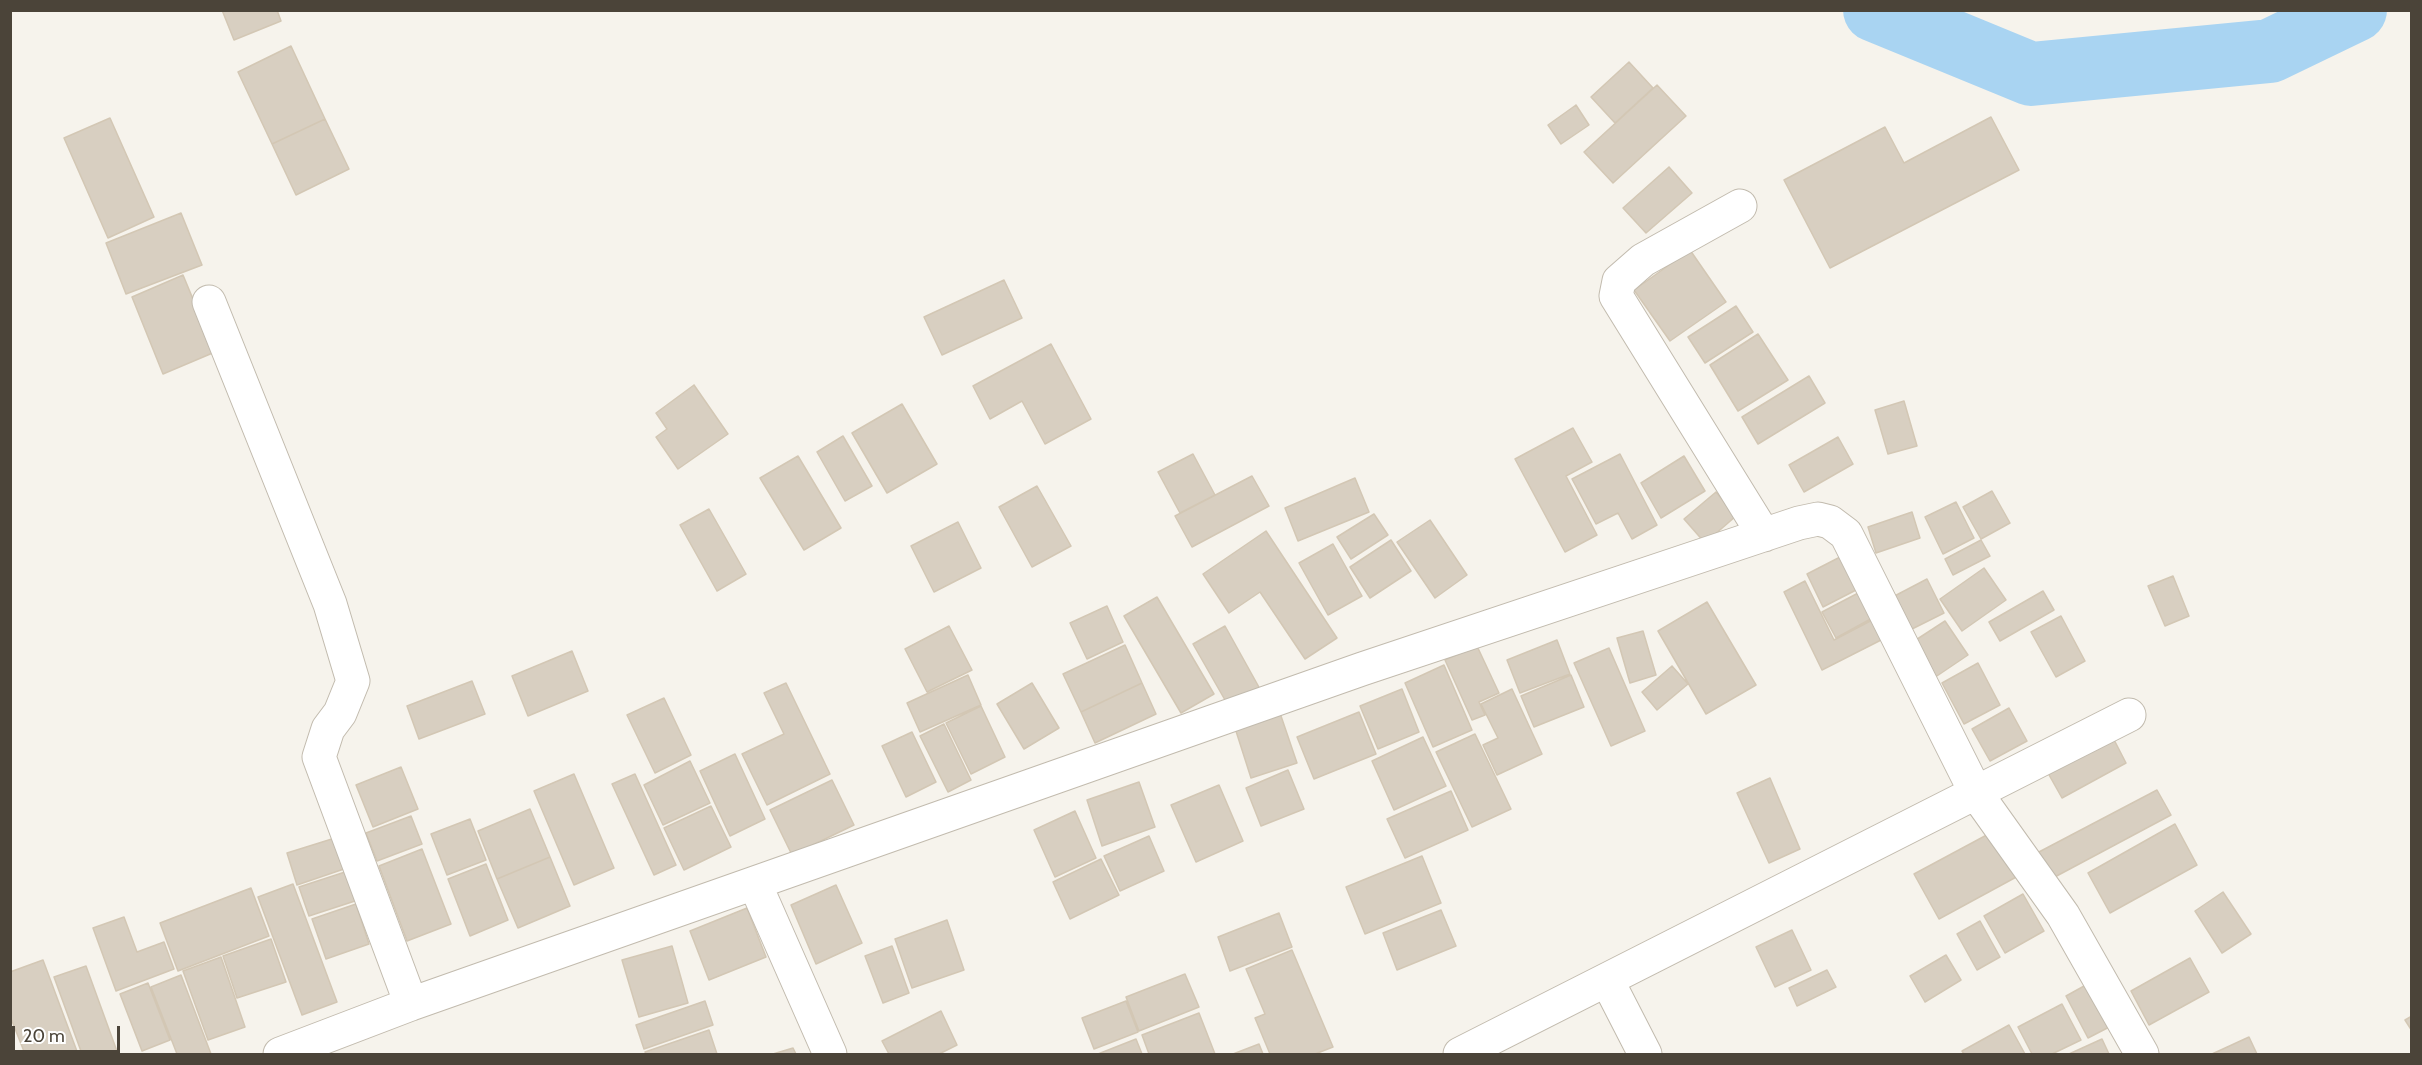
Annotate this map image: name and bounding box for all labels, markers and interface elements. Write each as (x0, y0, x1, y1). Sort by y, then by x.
scale bar (15, 1014, 123, 1052)
text: 20 m (23, 1025, 65, 1047)

